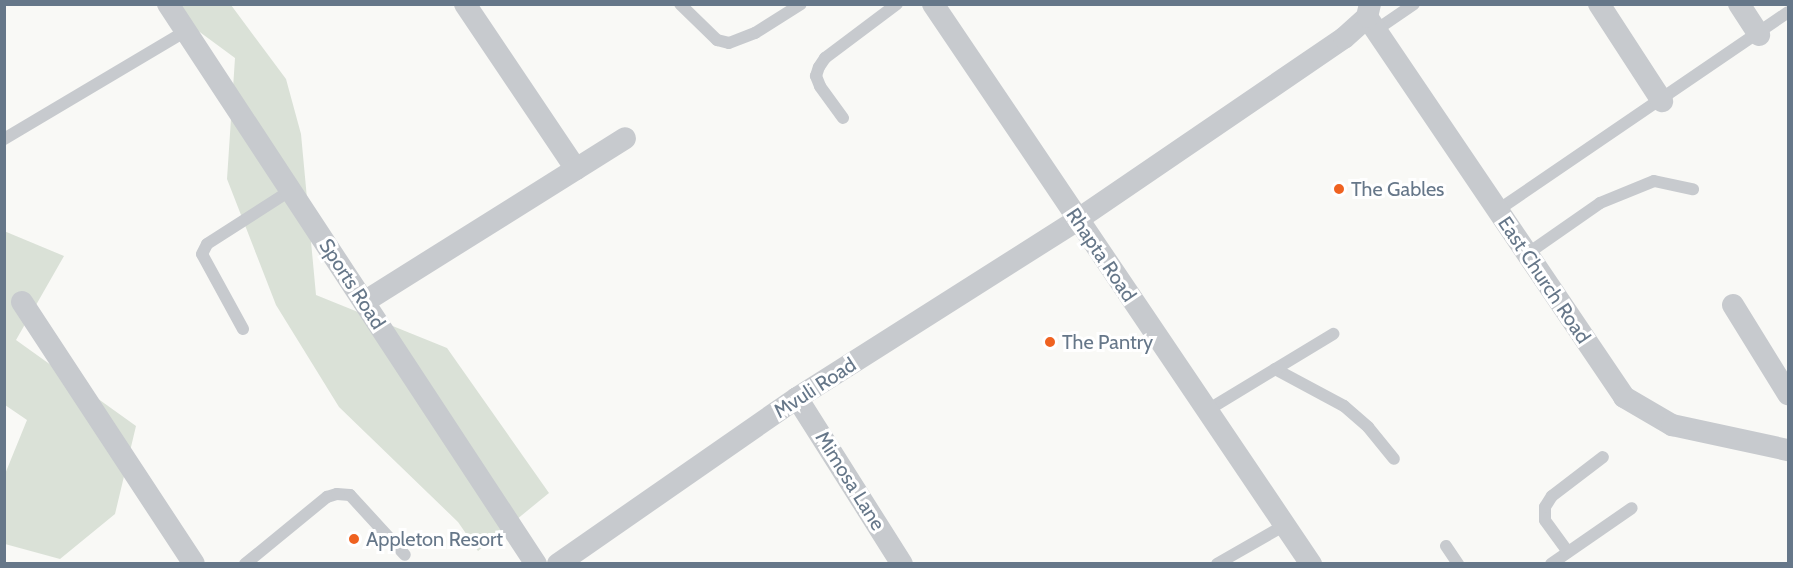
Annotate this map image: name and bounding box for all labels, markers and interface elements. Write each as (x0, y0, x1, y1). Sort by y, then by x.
place label: The Gables (1351, 177, 1444, 201)
marker: The Gables (1332, 182, 1346, 196)
street label: Rhapta Road (1061, 204, 1141, 306)
street label: East Church Road (1493, 212, 1595, 348)
street label: Sports Road (314, 234, 390, 334)
place label: The Pantry (1062, 330, 1153, 354)
marker: The Pantry (1043, 335, 1057, 349)
street label: Mvuli Road (769, 353, 861, 423)
street label: Mimosa Lane (810, 427, 890, 535)
place label: Appleton Resort (366, 527, 503, 551)
marker: Appleton Resort (347, 532, 361, 546)

